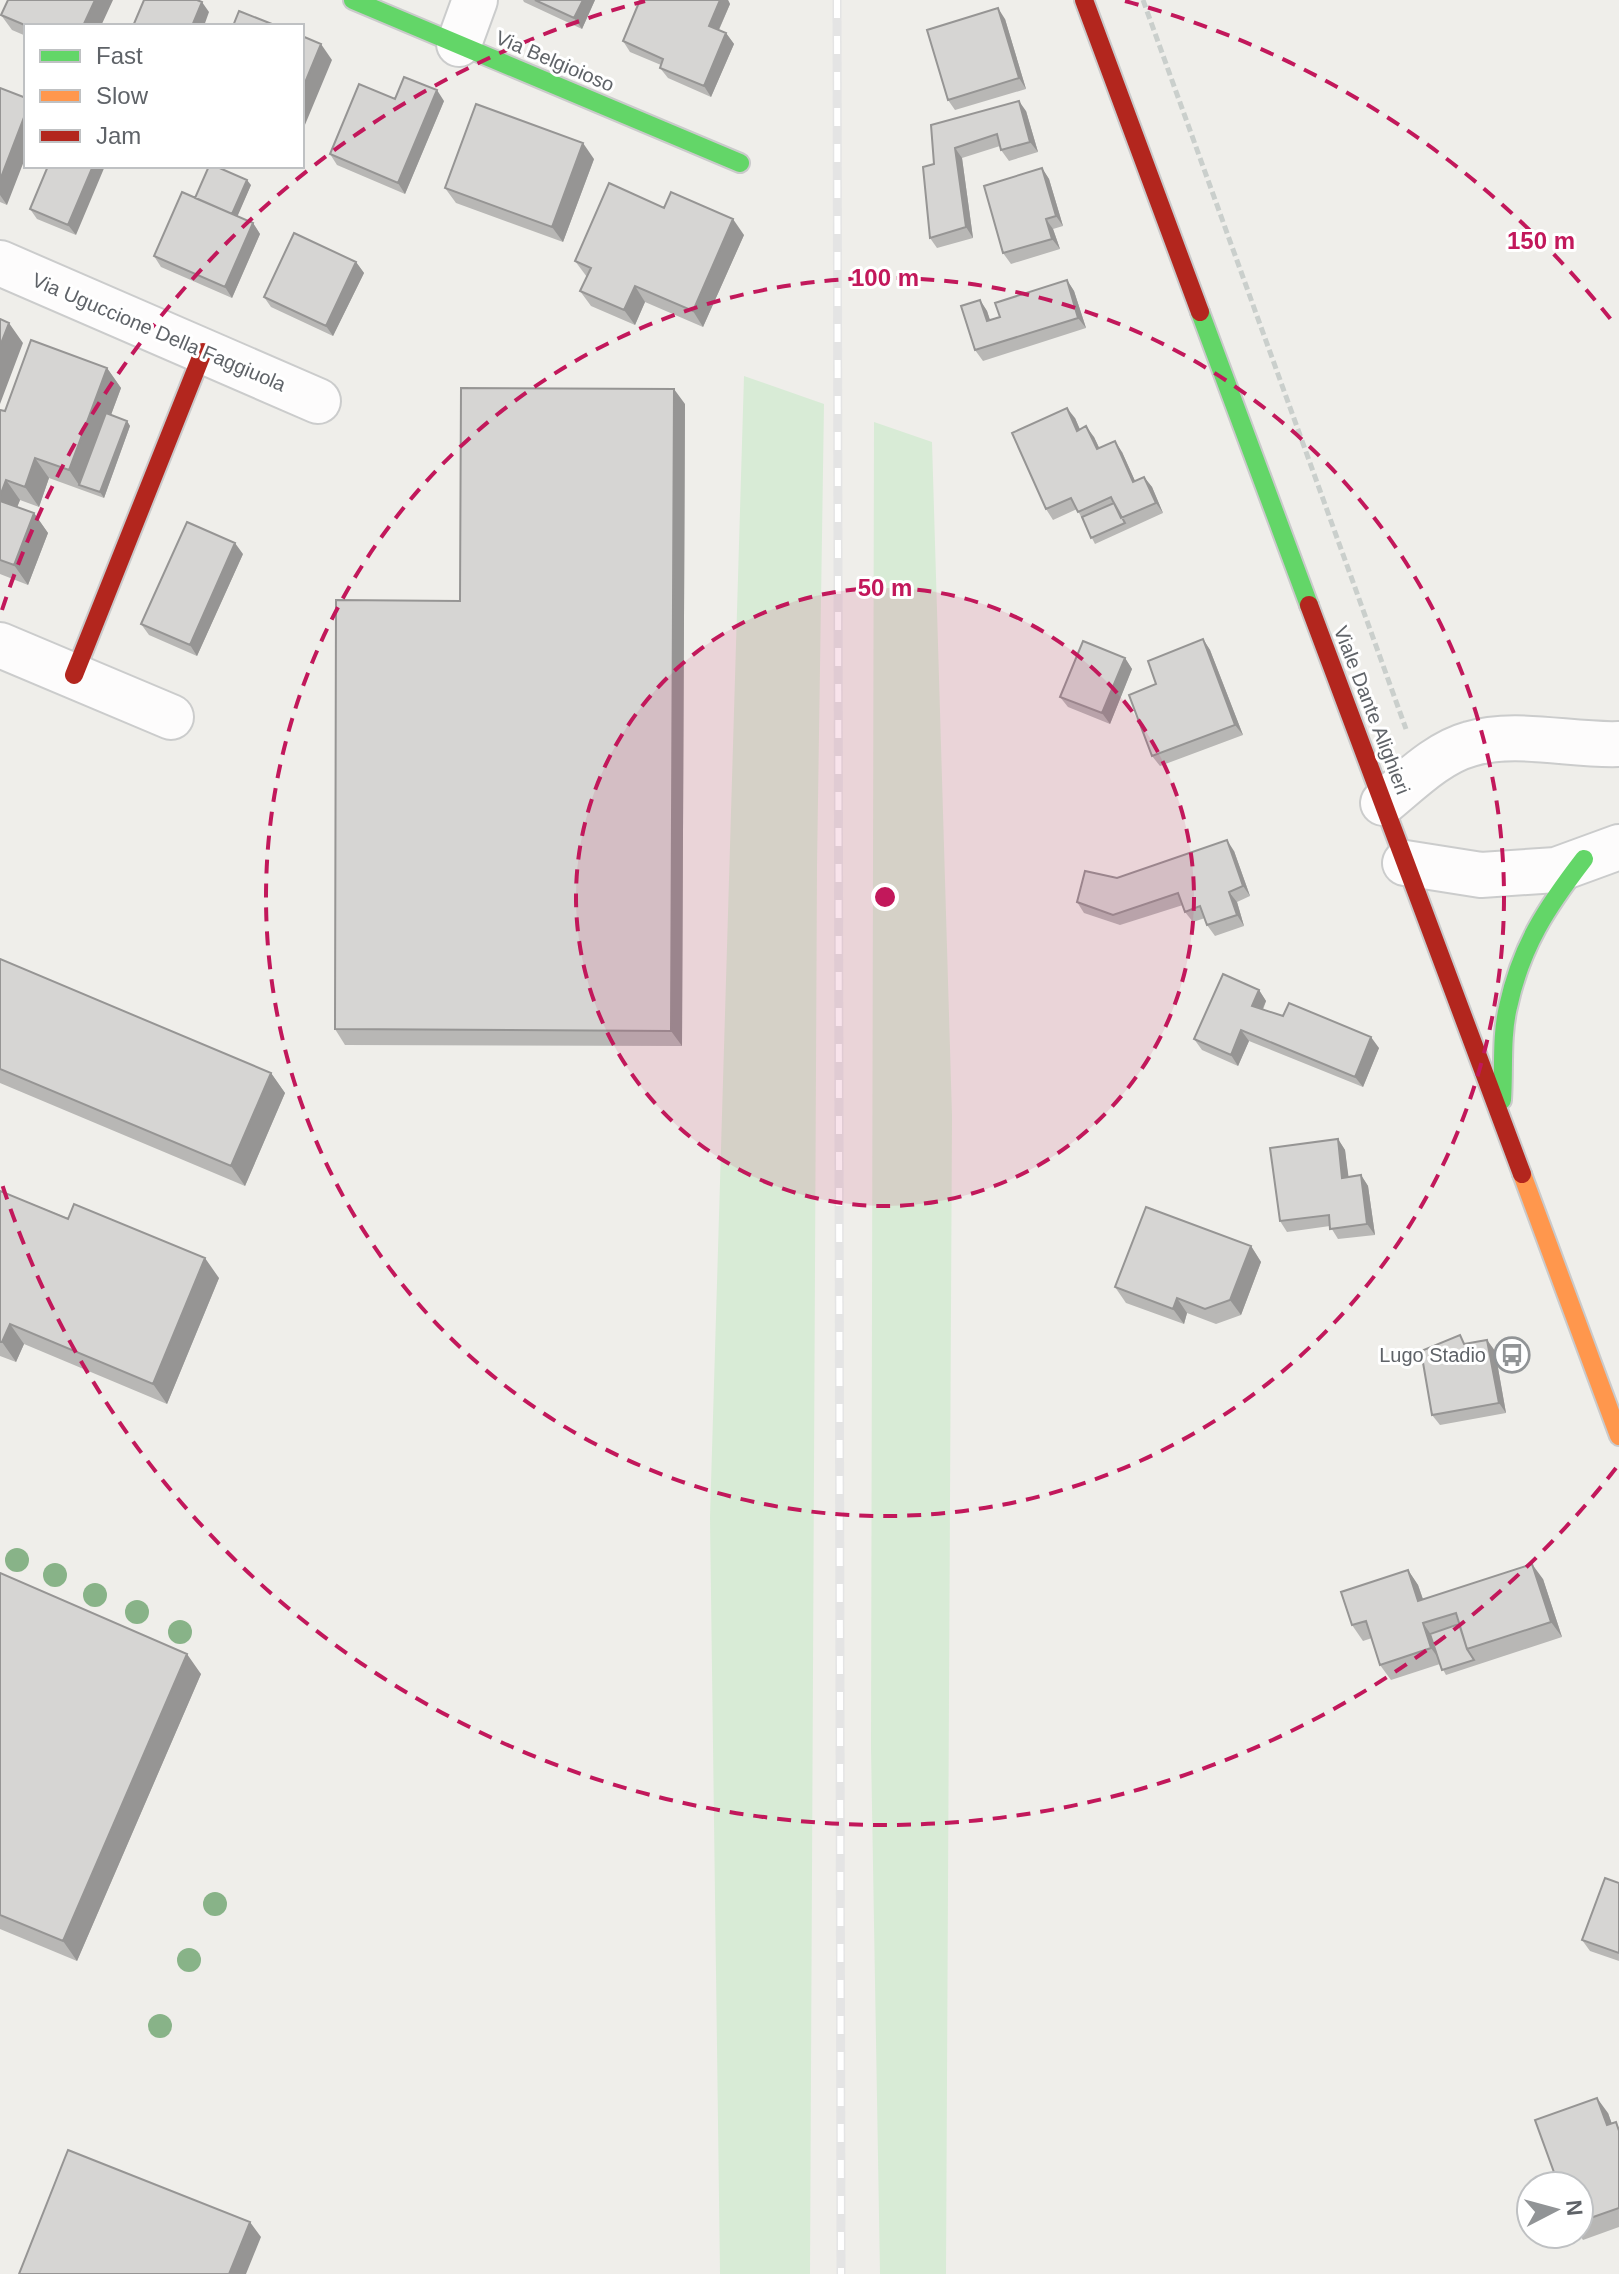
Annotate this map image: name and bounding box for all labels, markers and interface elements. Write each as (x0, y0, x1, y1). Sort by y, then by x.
legend (24, 24, 304, 168)
street label: Via Belgioioso (493, 26, 617, 96)
text: Fast (96, 42, 143, 69)
text: Slow (96, 82, 149, 109)
text: Jam (96, 122, 141, 149)
text: 150 m (1507, 227, 1575, 254)
text: 100 m (851, 264, 919, 291)
street label: Via Uguccione Della Faggiuola (29, 269, 290, 396)
text: 50 m (858, 574, 912, 601)
street label: Viale Dante Alighieri (1330, 623, 1414, 797)
centre of rings (871, 883, 899, 911)
bus stop icon: Lugo Stadio (1493, 1336, 1531, 1374)
place label: Lugo Stadio (1379, 1344, 1486, 1366)
north arrow (1515, 2170, 1595, 2250)
text: N (1561, 2199, 1588, 2217)

